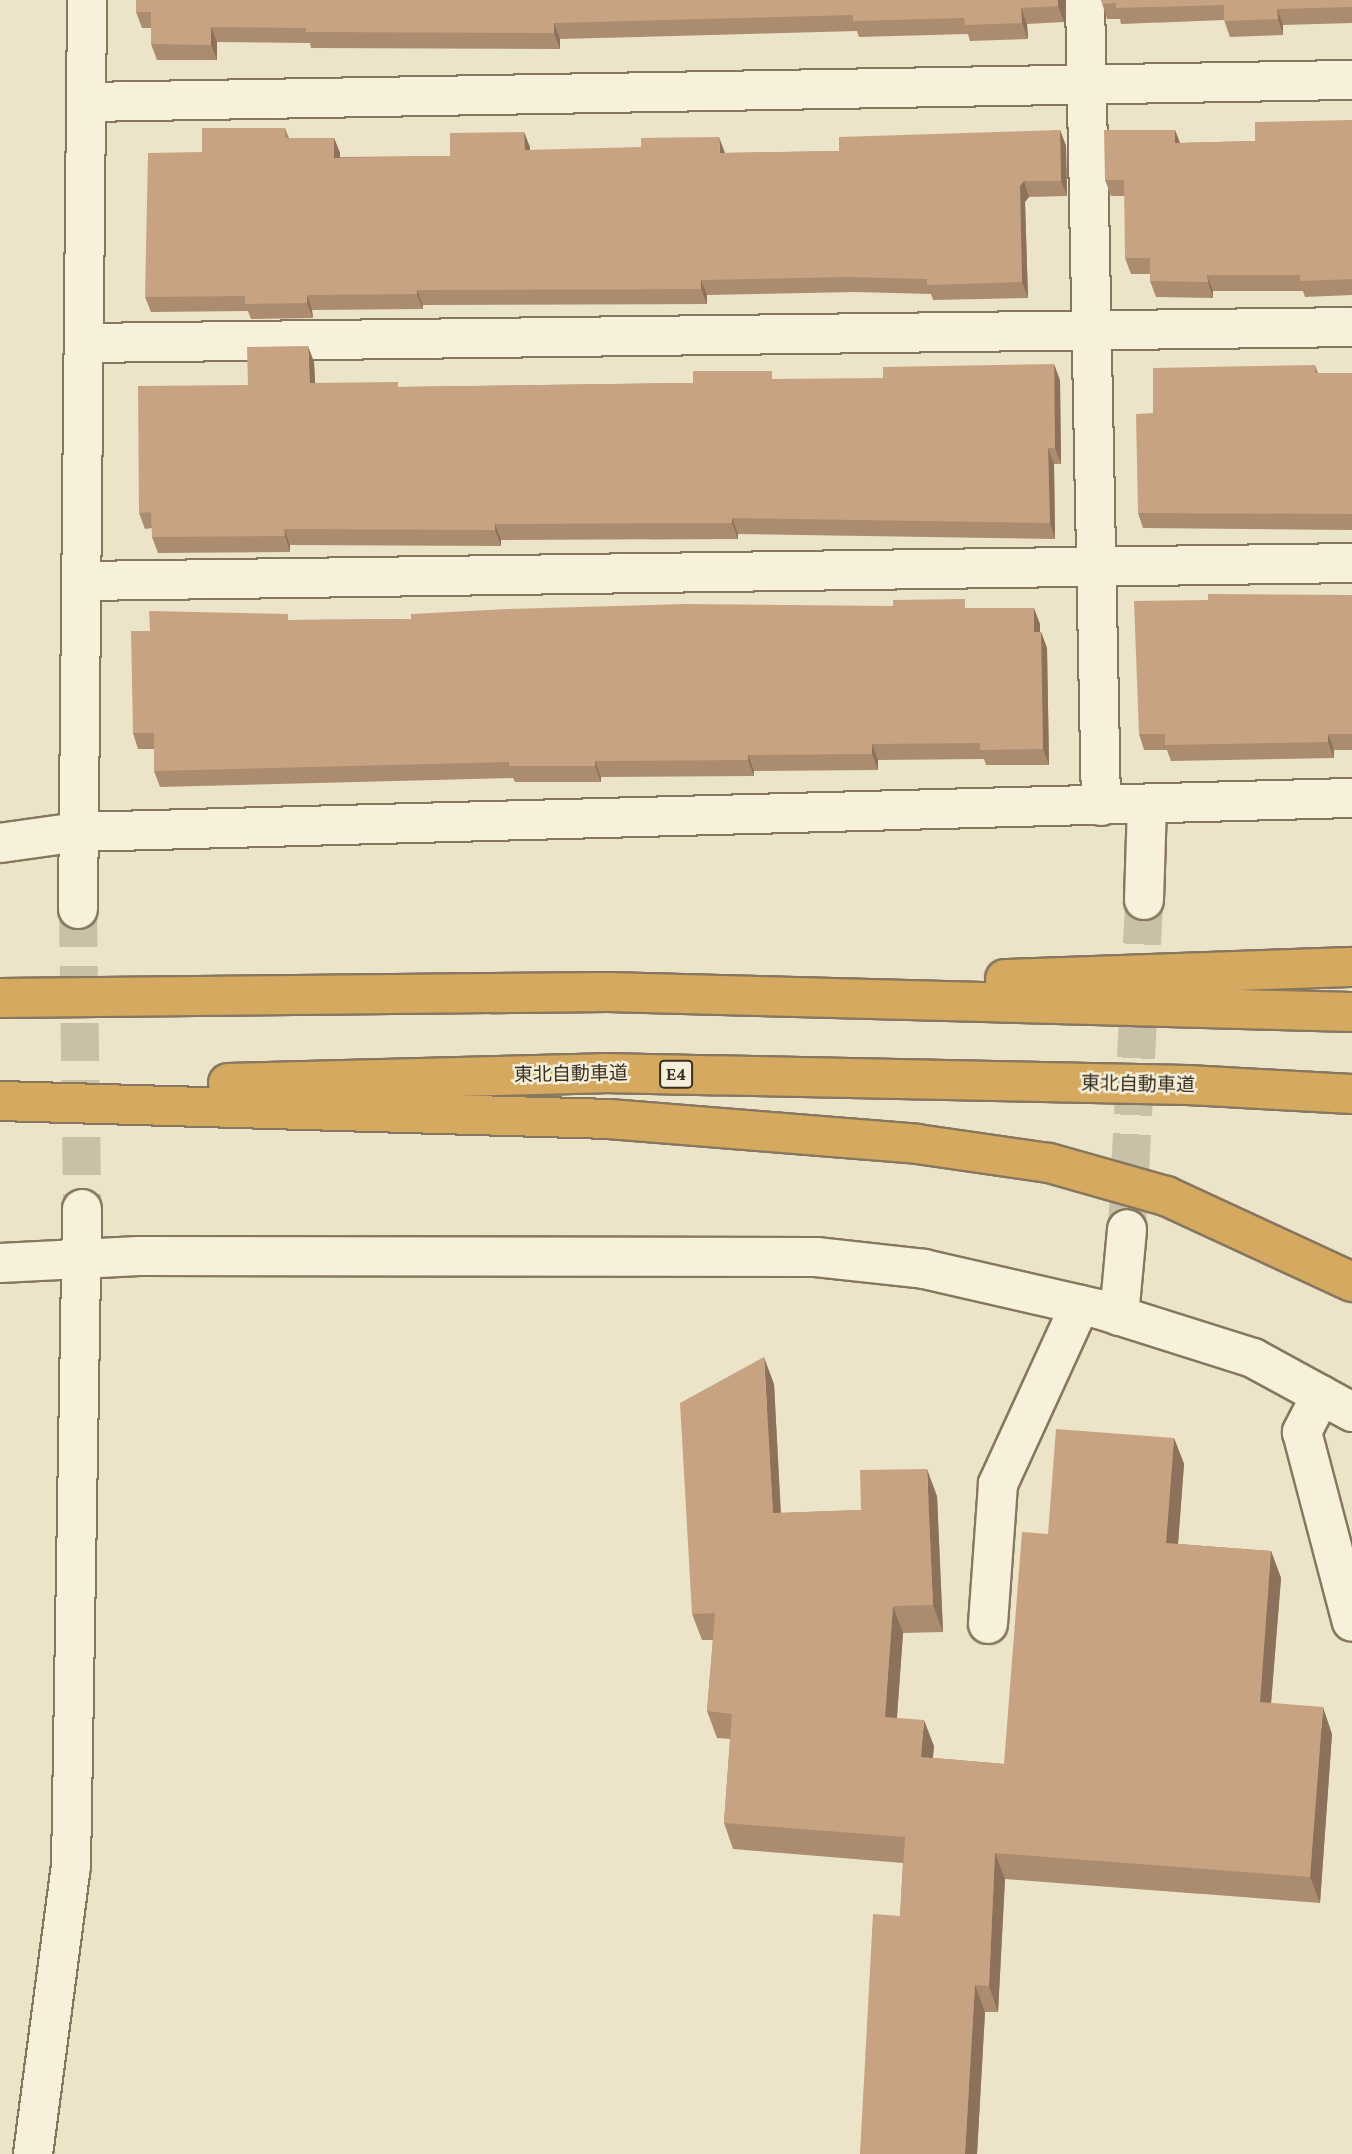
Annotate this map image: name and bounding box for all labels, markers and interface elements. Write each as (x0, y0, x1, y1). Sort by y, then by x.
road number: E4 (658, 1059, 694, 1088)
street label: 東北自動車道 (514, 1062, 628, 1086)
street label: 東北自動車道 (1081, 1072, 1195, 1096)

